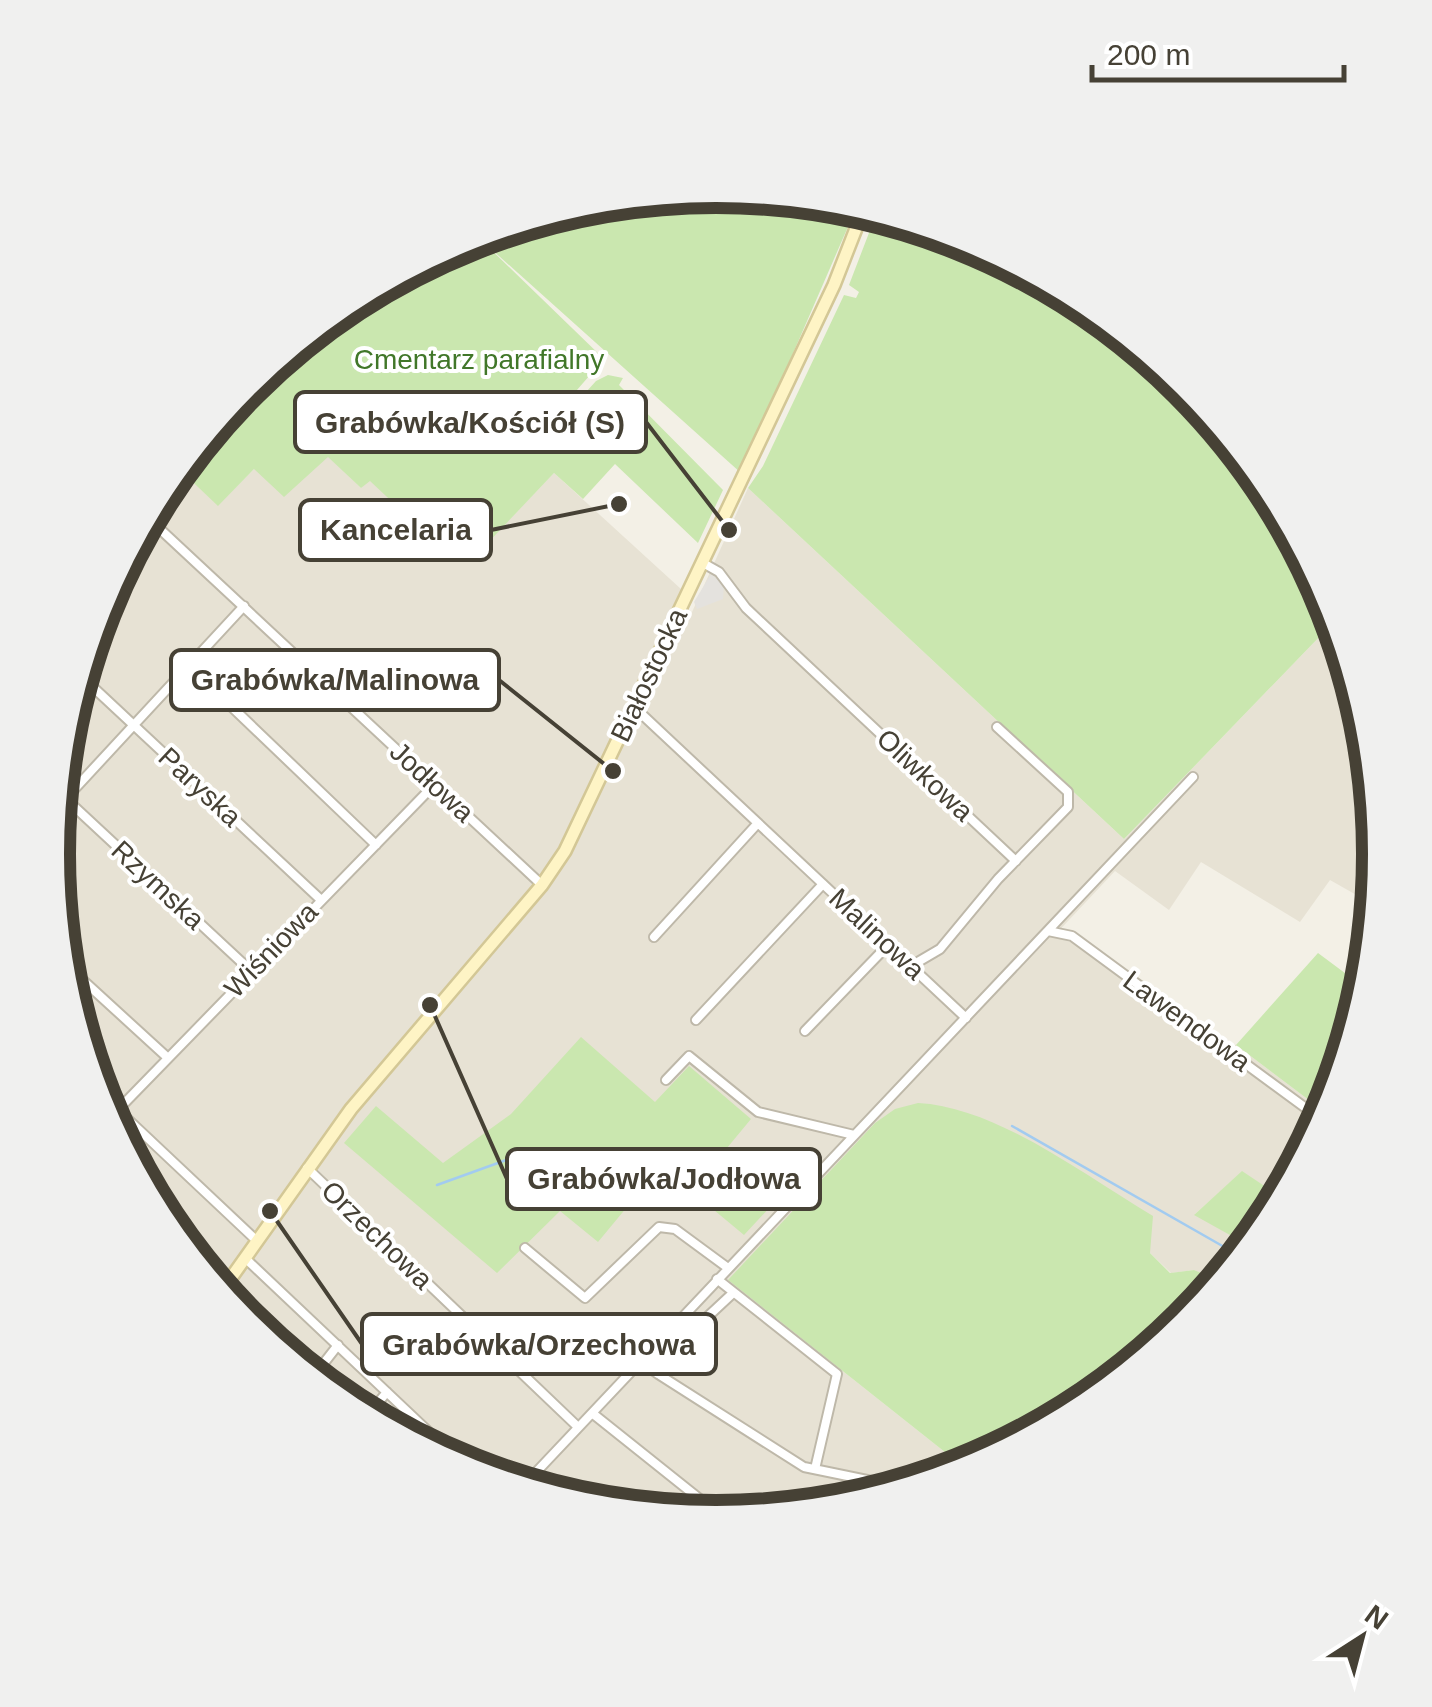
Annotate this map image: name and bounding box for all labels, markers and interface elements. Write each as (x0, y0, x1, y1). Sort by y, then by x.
scale bar (1092, 20, 1344, 82)
text: 200 m (1107, 38, 1190, 71)
park label: Cmentarz parafialny (354, 344, 604, 375)
callout: Grabówka/Kościół (S) (295, 392, 646, 452)
text: Grabówka/Kościół (S) (315, 406, 625, 439)
callout: Kancelaria (300, 500, 491, 560)
text: Kancelaria (320, 513, 472, 546)
street label: Białostocka (605, 603, 693, 746)
callout: Grabówka/Malinowa (171, 650, 499, 710)
text: Grabówka/Malinowa (191, 663, 480, 696)
street label: Oliwkowa (871, 723, 980, 827)
street label: Jodłowa (384, 736, 480, 829)
street label: Paryska (152, 741, 248, 833)
street label: Rzymska (105, 834, 211, 936)
street label: Malinowa (823, 882, 931, 986)
street label: Wiśniowa (218, 896, 324, 1004)
street label: Lawendowa (1117, 965, 1257, 1078)
callout: Grabówka/Jodłowa (507, 1149, 820, 1209)
text: Grabówka/Jodłowa (527, 1162, 801, 1195)
street label: Orzechowa (315, 1175, 439, 1296)
callout: Grabówka/Orzechowa (362, 1314, 716, 1374)
text: Grabówka/Orzechowa (382, 1328, 696, 1361)
north arrow (1312, 1587, 1412, 1687)
text: N (1359, 1599, 1394, 1636)

